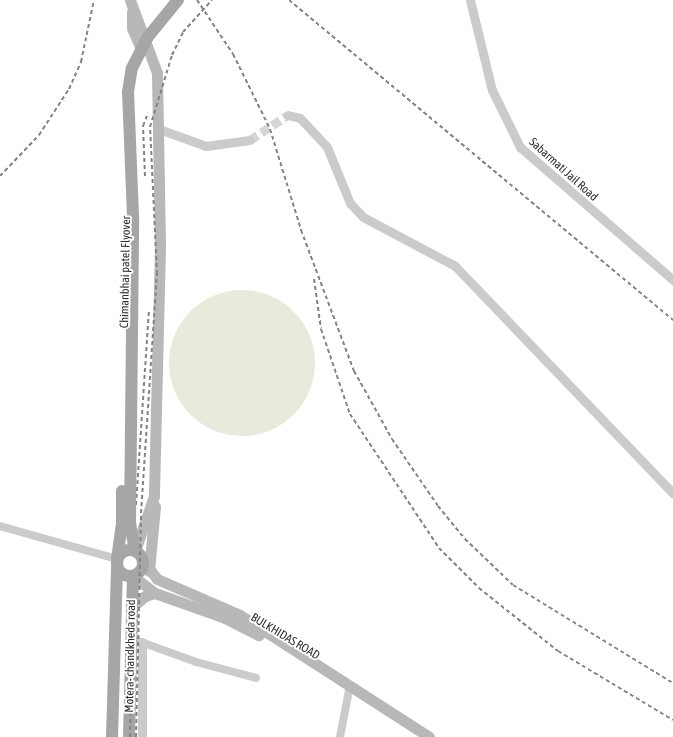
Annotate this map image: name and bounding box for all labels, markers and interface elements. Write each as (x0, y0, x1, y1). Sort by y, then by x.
street label: Sabarmati Jail Road (526, 135, 600, 205)
street label: Chimanbhai patel Flyover (118, 216, 134, 328)
street label: Motera- chandkheda road (123, 599, 139, 713)
street label: BULKHIDAS ROAD (248, 611, 322, 663)

